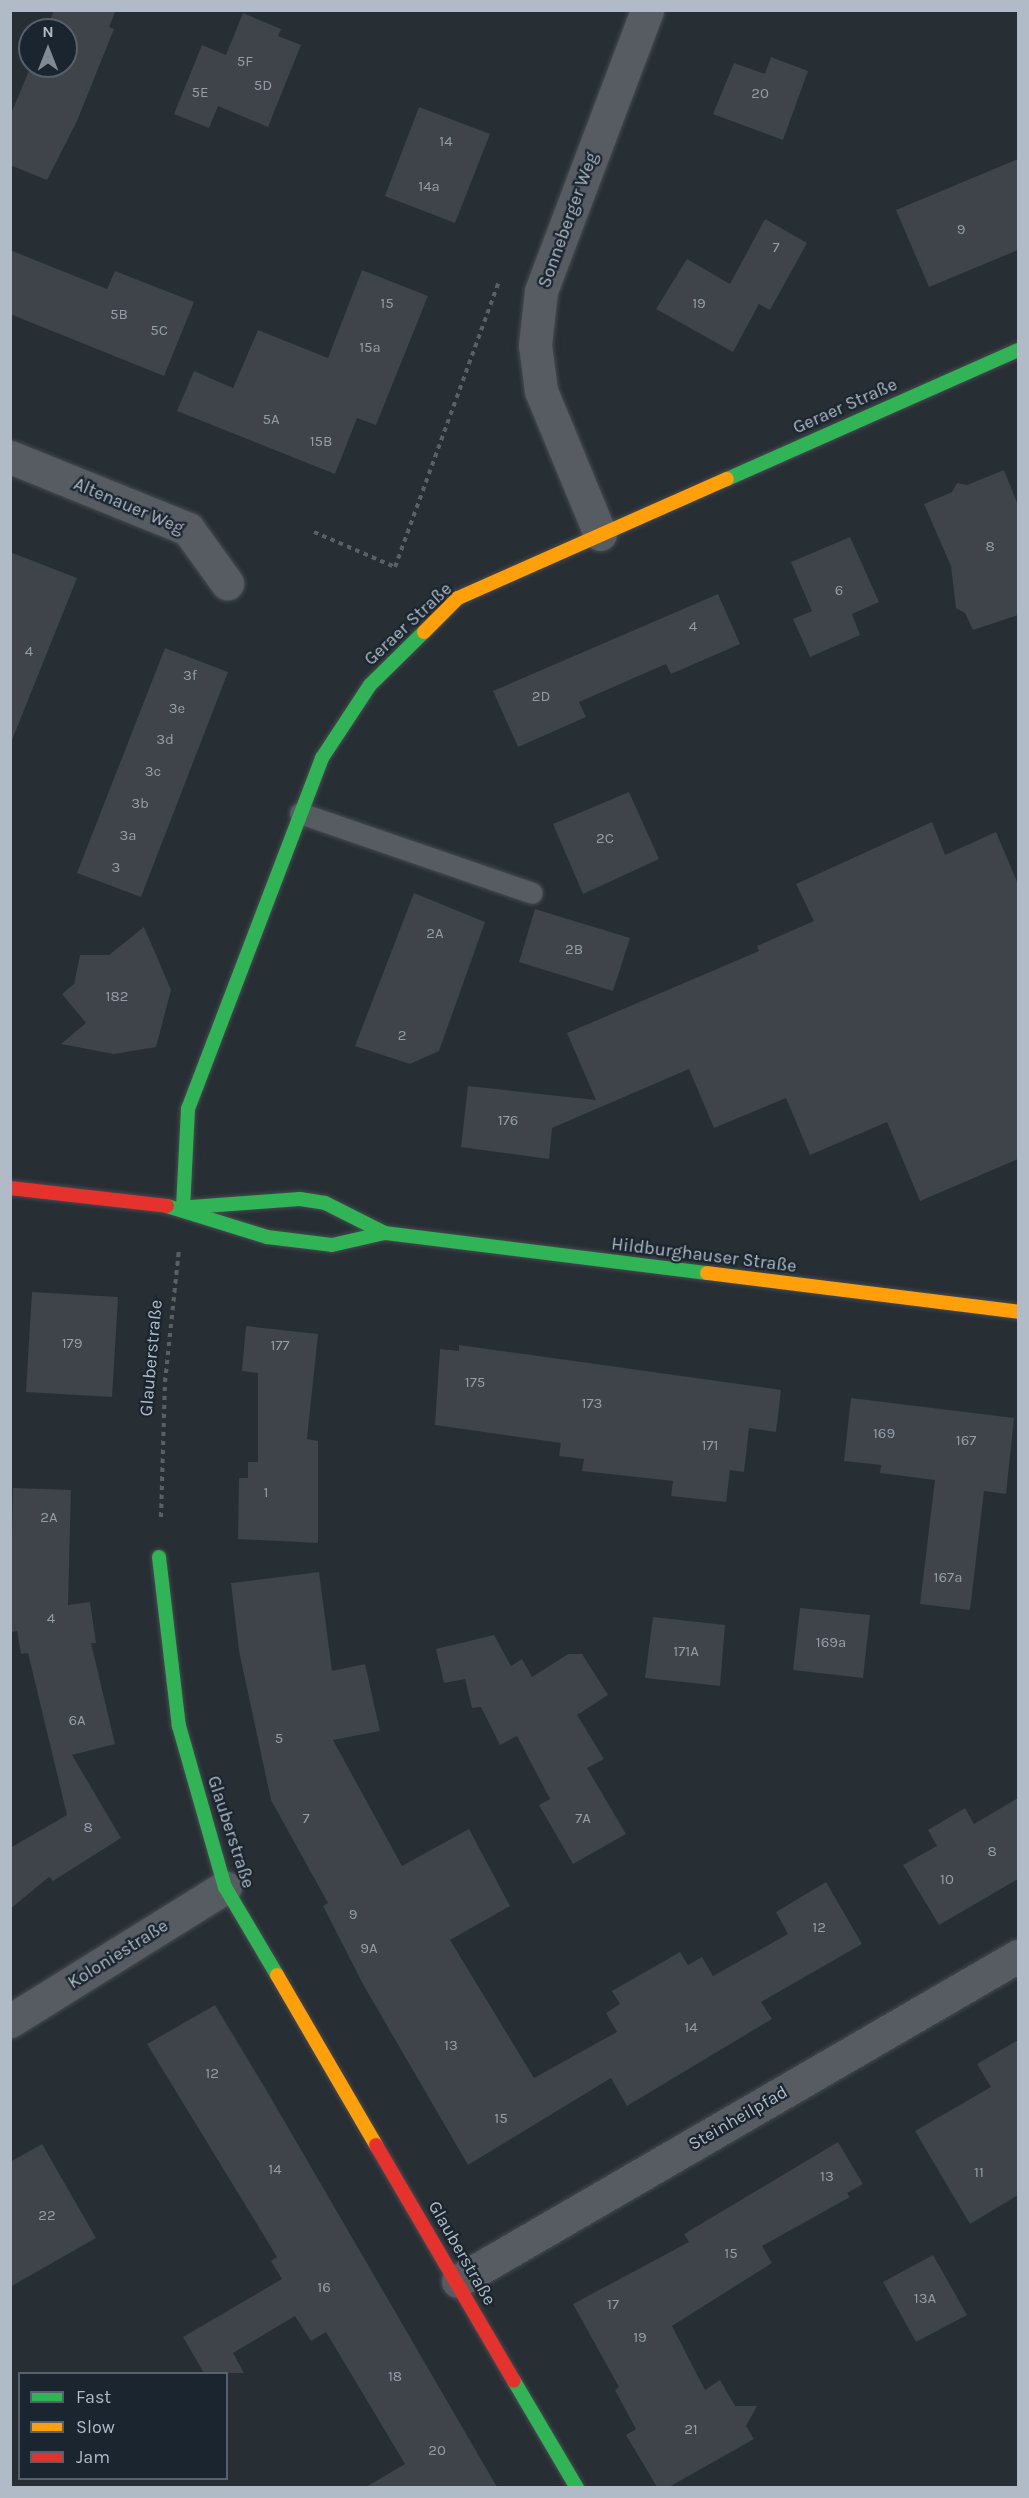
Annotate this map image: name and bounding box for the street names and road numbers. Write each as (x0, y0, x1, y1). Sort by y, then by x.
street label: Sonneberger Weg (533, 149, 603, 291)
street label: Geraer Straße (790, 373, 900, 439)
street label: Altenauer Weg (70, 473, 188, 539)
street label: Geraer Straße (360, 578, 456, 670)
street label: Hildburghauser Straße (610, 1233, 798, 1277)
street label: Glauberstraße (135, 1299, 167, 1417)
street label: Glauberstraße (203, 1773, 259, 1891)
street label: Koloniestraße (64, 1915, 172, 1993)
street label: Steinheilpfad (685, 2081, 791, 2155)
street label: Glauberstraße (423, 2197, 501, 2309)

